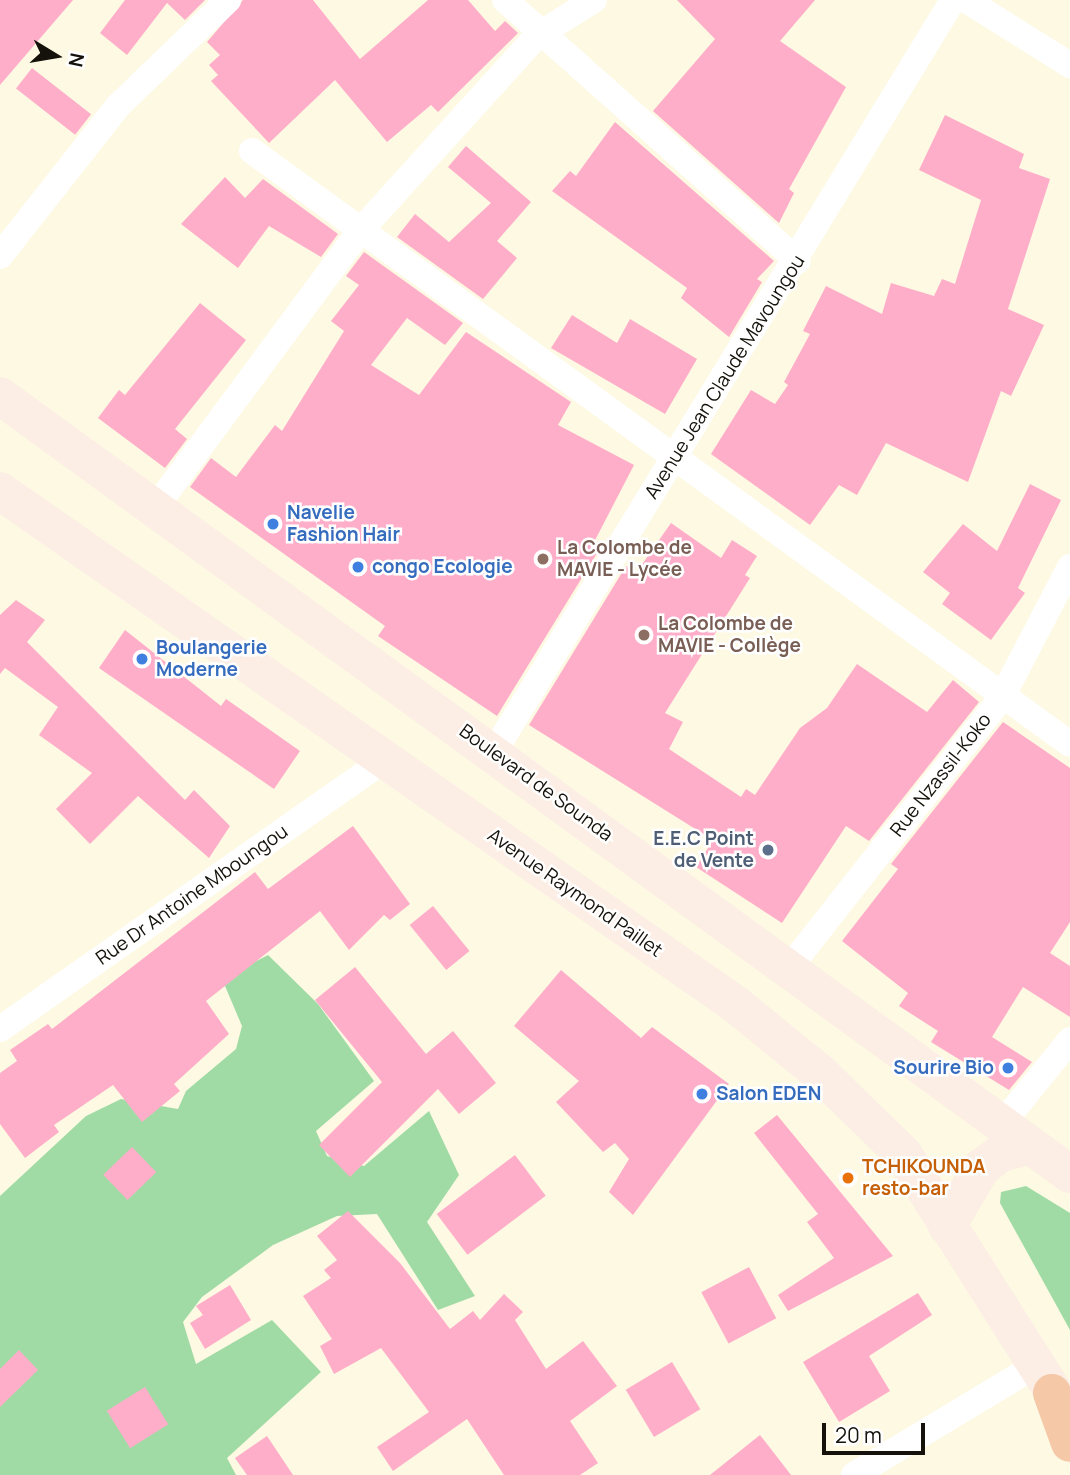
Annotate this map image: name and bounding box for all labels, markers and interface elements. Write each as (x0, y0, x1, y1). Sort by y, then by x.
north arrow (21, 21, 91, 91)
text: N (63, 51, 91, 69)
street label: Avenue Jean Claude Mavoungou (640, 251, 810, 503)
place label: Navelie Fashion Hair (287, 502, 400, 546)
marker: Navelie Fashion Hair (265, 516, 281, 532)
place label: La Colombe de MAVIE - Lycée (557, 537, 692, 581)
marker: La Colombe de MAVIE - Lycée (535, 551, 551, 567)
place label: congo Ecologie (372, 556, 513, 578)
marker: congo Ecologie (350, 559, 366, 575)
place label: La Colombe de MAVIE - Collège (658, 613, 801, 657)
marker: La Colombe de MAVIE - Collège (636, 627, 652, 643)
place label: Boulangerie Moderne (156, 637, 267, 681)
marker: Boulangerie Moderne (134, 651, 150, 667)
street label: Rue Nzassil-Koko (886, 709, 996, 841)
street label: Boulevard de Sounda (455, 720, 617, 846)
street label: Rue Dr Antoine Mboungou (92, 820, 292, 970)
street label: Avenue Raymond Paillet (483, 824, 667, 962)
place label: E.E.C Point de Vente (653, 828, 754, 872)
marker: E.E.C Point de Vente (760, 842, 776, 858)
place label: Sourire Bio (893, 1057, 994, 1079)
marker: Sourire Bio (1000, 1060, 1016, 1076)
place label: Salon EDEN (716, 1083, 821, 1105)
marker: Salon EDEN (694, 1086, 710, 1102)
place label: TCHIKOUNDA resto-bar (862, 1156, 985, 1200)
marker: TCHIKOUNDA resto-bar (840, 1170, 856, 1186)
scale bar (825, 1408, 928, 1452)
text: 20 m (835, 1421, 882, 1449)

